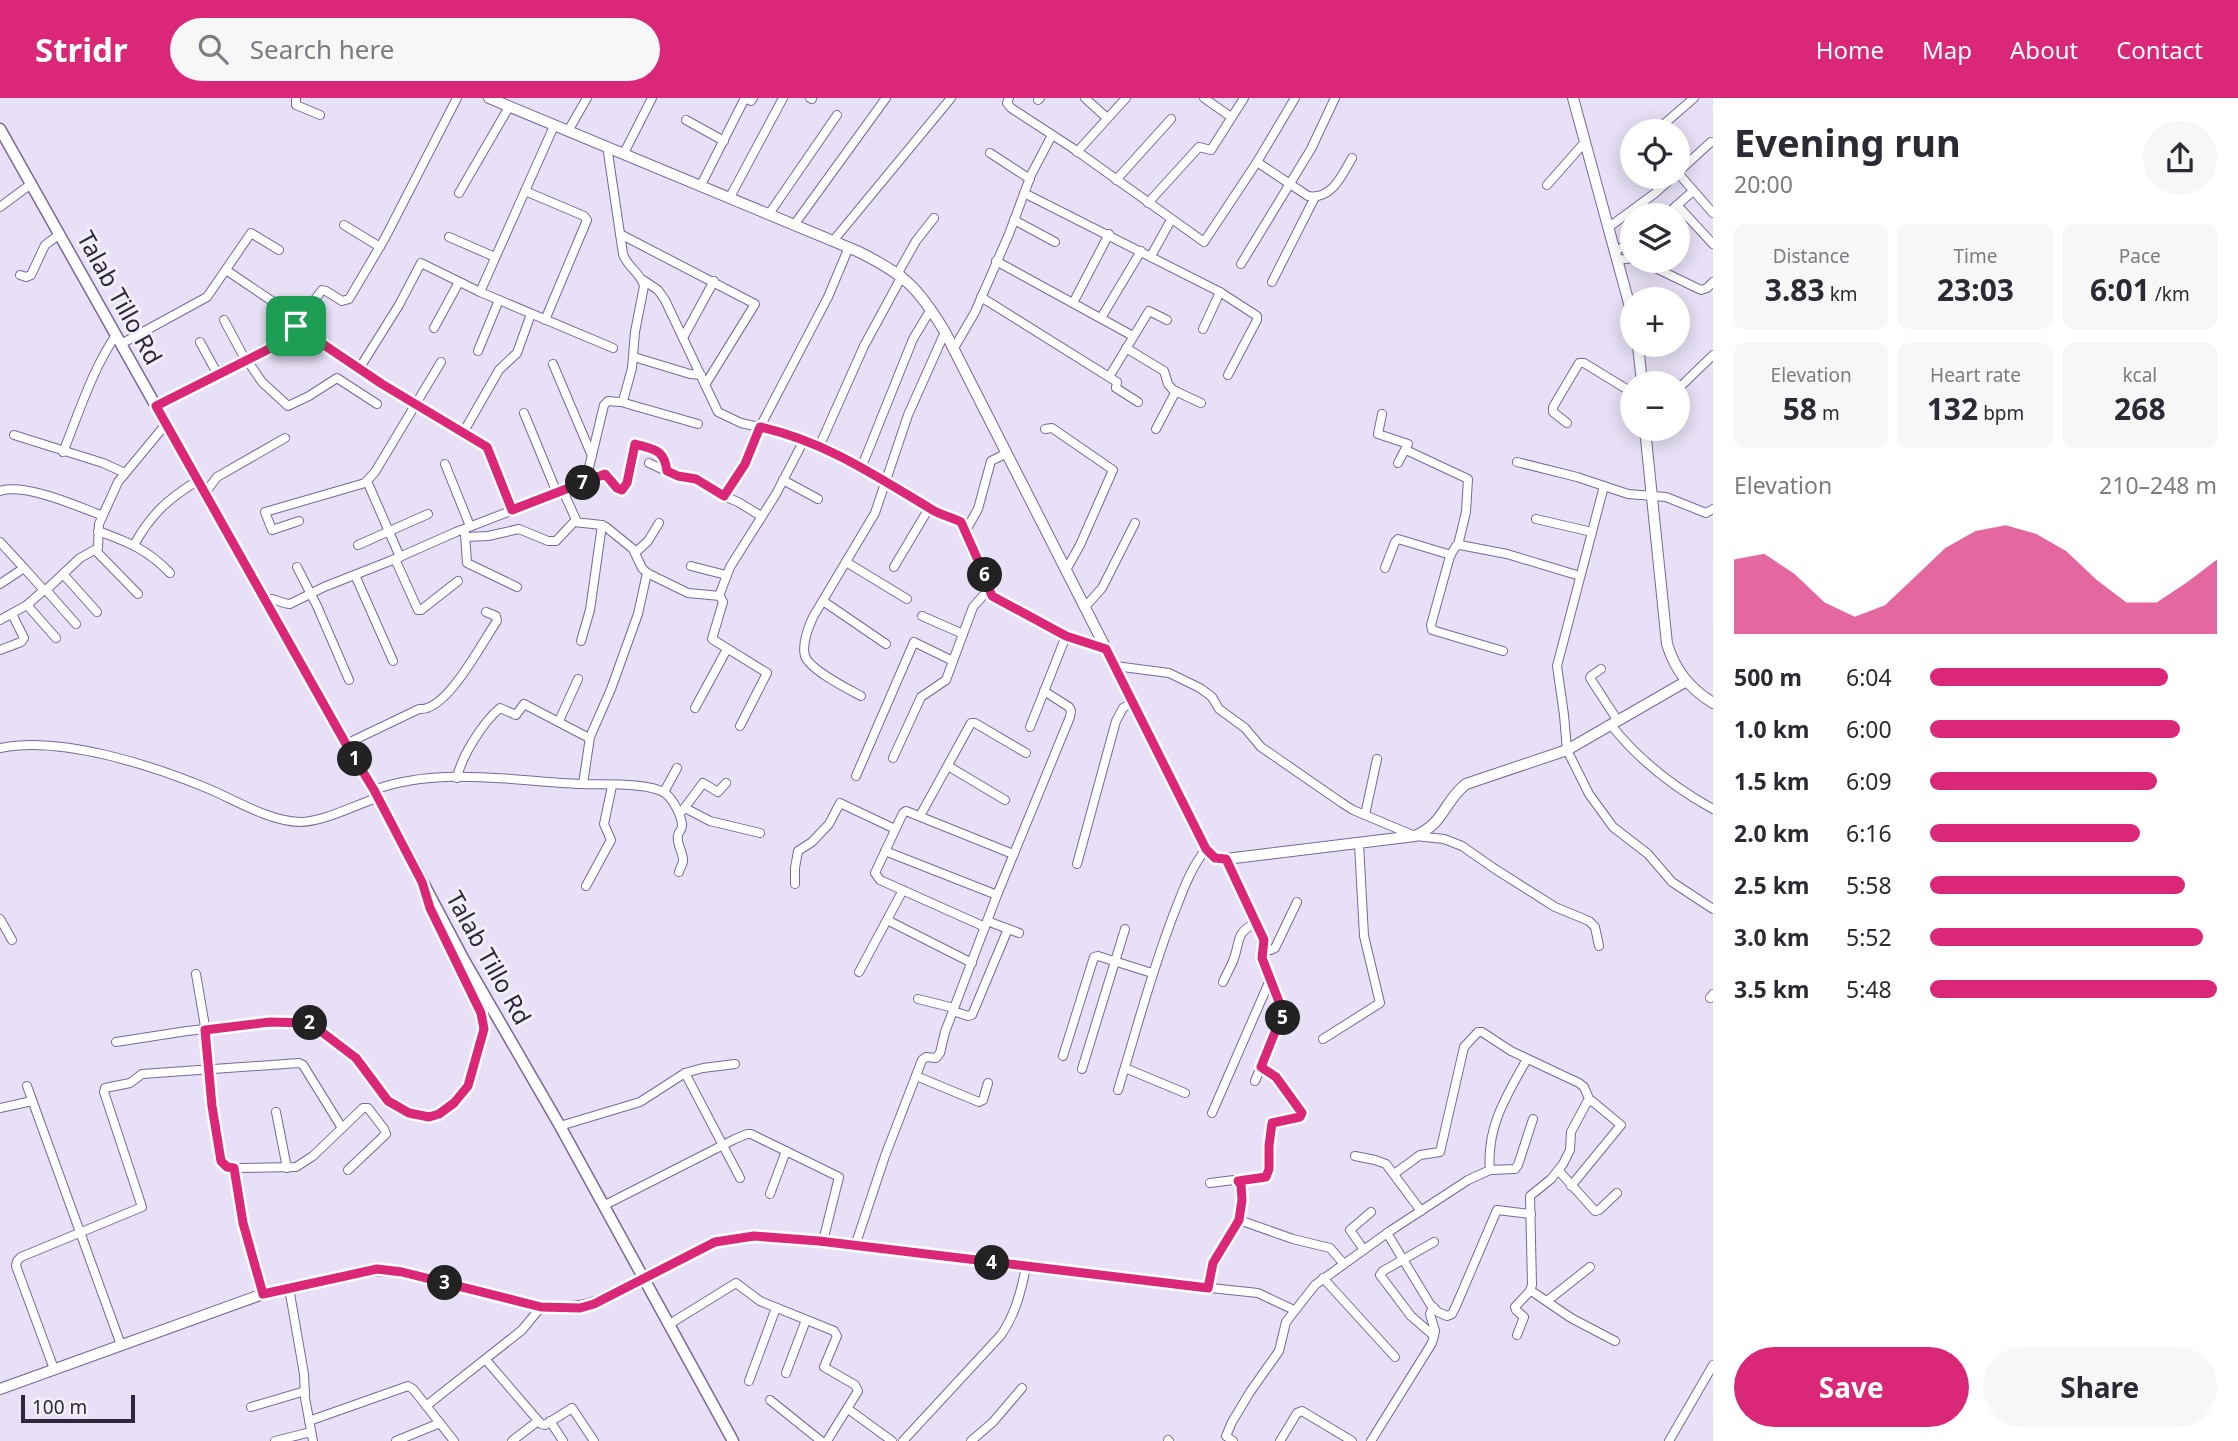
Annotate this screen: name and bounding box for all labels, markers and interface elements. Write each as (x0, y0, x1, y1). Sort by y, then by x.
search box (170, 18, 660, 81)
text: Stridr (35, 27, 128, 72)
icon: search (194, 30, 232, 68)
text: Search here (250, 31, 394, 67)
text: Home (1816, 33, 1884, 66)
text: Map (1922, 33, 1972, 66)
text: About (2010, 33, 2078, 66)
text: Contact (2116, 33, 2203, 66)
text: Evening run (1734, 116, 1961, 168)
map controls (1620, 119, 1690, 441)
button: locate (1620, 119, 1690, 189)
button: share (2143, 121, 2217, 195)
text: 20:00 (1734, 168, 1793, 200)
button: layers (1620, 203, 1690, 273)
street label: Talab Tillo Rd (70, 225, 171, 370)
text: Distance (1773, 243, 1850, 269)
text: Time (1954, 243, 1997, 269)
text: Pace (2119, 243, 2161, 269)
text: 3.83 (1765, 269, 1825, 310)
text: 23:03 (1937, 269, 2014, 310)
text: 6:01 (2090, 269, 2150, 310)
text: km (1825, 281, 1858, 307)
text: /km (2150, 281, 2190, 307)
button: + (1620, 287, 1690, 357)
pin (266, 296, 326, 356)
icon: arrive (277, 307, 315, 345)
text: Elevation (1771, 362, 1852, 388)
text: Heart rate (1930, 362, 2021, 388)
text: kcal (2122, 362, 2157, 388)
button: − (1620, 371, 1690, 441)
text: 58 (1783, 388, 1817, 429)
text: 132 (1927, 388, 1978, 429)
text: 268 (2114, 388, 2166, 429)
text: m (1817, 400, 1840, 426)
text: bpm (1978, 400, 2024, 426)
pin: 7 (566, 466, 600, 500)
text: 7 (577, 469, 588, 495)
text: Elevation (1734, 469, 1832, 501)
text: 210–248 m (2099, 469, 2217, 501)
pin: 6 (968, 558, 1002, 592)
text: 6 (979, 561, 990, 587)
text: 500 m (1734, 661, 1802, 693)
text: 6:04 (1846, 661, 1892, 693)
text: 1.0 km (1734, 713, 1809, 745)
text: 6:00 (1846, 713, 1892, 745)
pin: 1 (338, 742, 372, 776)
text: 1 (349, 745, 360, 771)
text: 1.5 km (1734, 765, 1809, 797)
text: 6:09 (1846, 765, 1892, 797)
text: 2.0 km (1734, 817, 1809, 849)
text: 6:16 (1846, 817, 1892, 849)
text: 2.5 km (1734, 869, 1809, 901)
text: 5:58 (1846, 869, 1892, 901)
street label: Talab Tillo Rd (439, 885, 540, 1030)
text: 3.0 km (1734, 921, 1809, 953)
text: 5:52 (1846, 921, 1892, 953)
text: 3.5 km (1734, 973, 1809, 1005)
text: 5:48 (1846, 973, 1892, 1005)
pin: 5 (1266, 1000, 1300, 1035)
text: 5 (1277, 1004, 1288, 1030)
pin: 2 (292, 1006, 328, 1040)
text: 2 (304, 1009, 315, 1035)
pin: 4 (974, 1246, 1010, 1280)
text: 4 (986, 1249, 997, 1275)
pin: 3 (428, 1266, 462, 1300)
text: 3 (439, 1269, 450, 1295)
button: Save (1734, 1347, 1969, 1427)
button: Share (1983, 1347, 2217, 1427)
scale bar (21, 1392, 135, 1424)
text: 100 m (32, 1394, 87, 1420)

